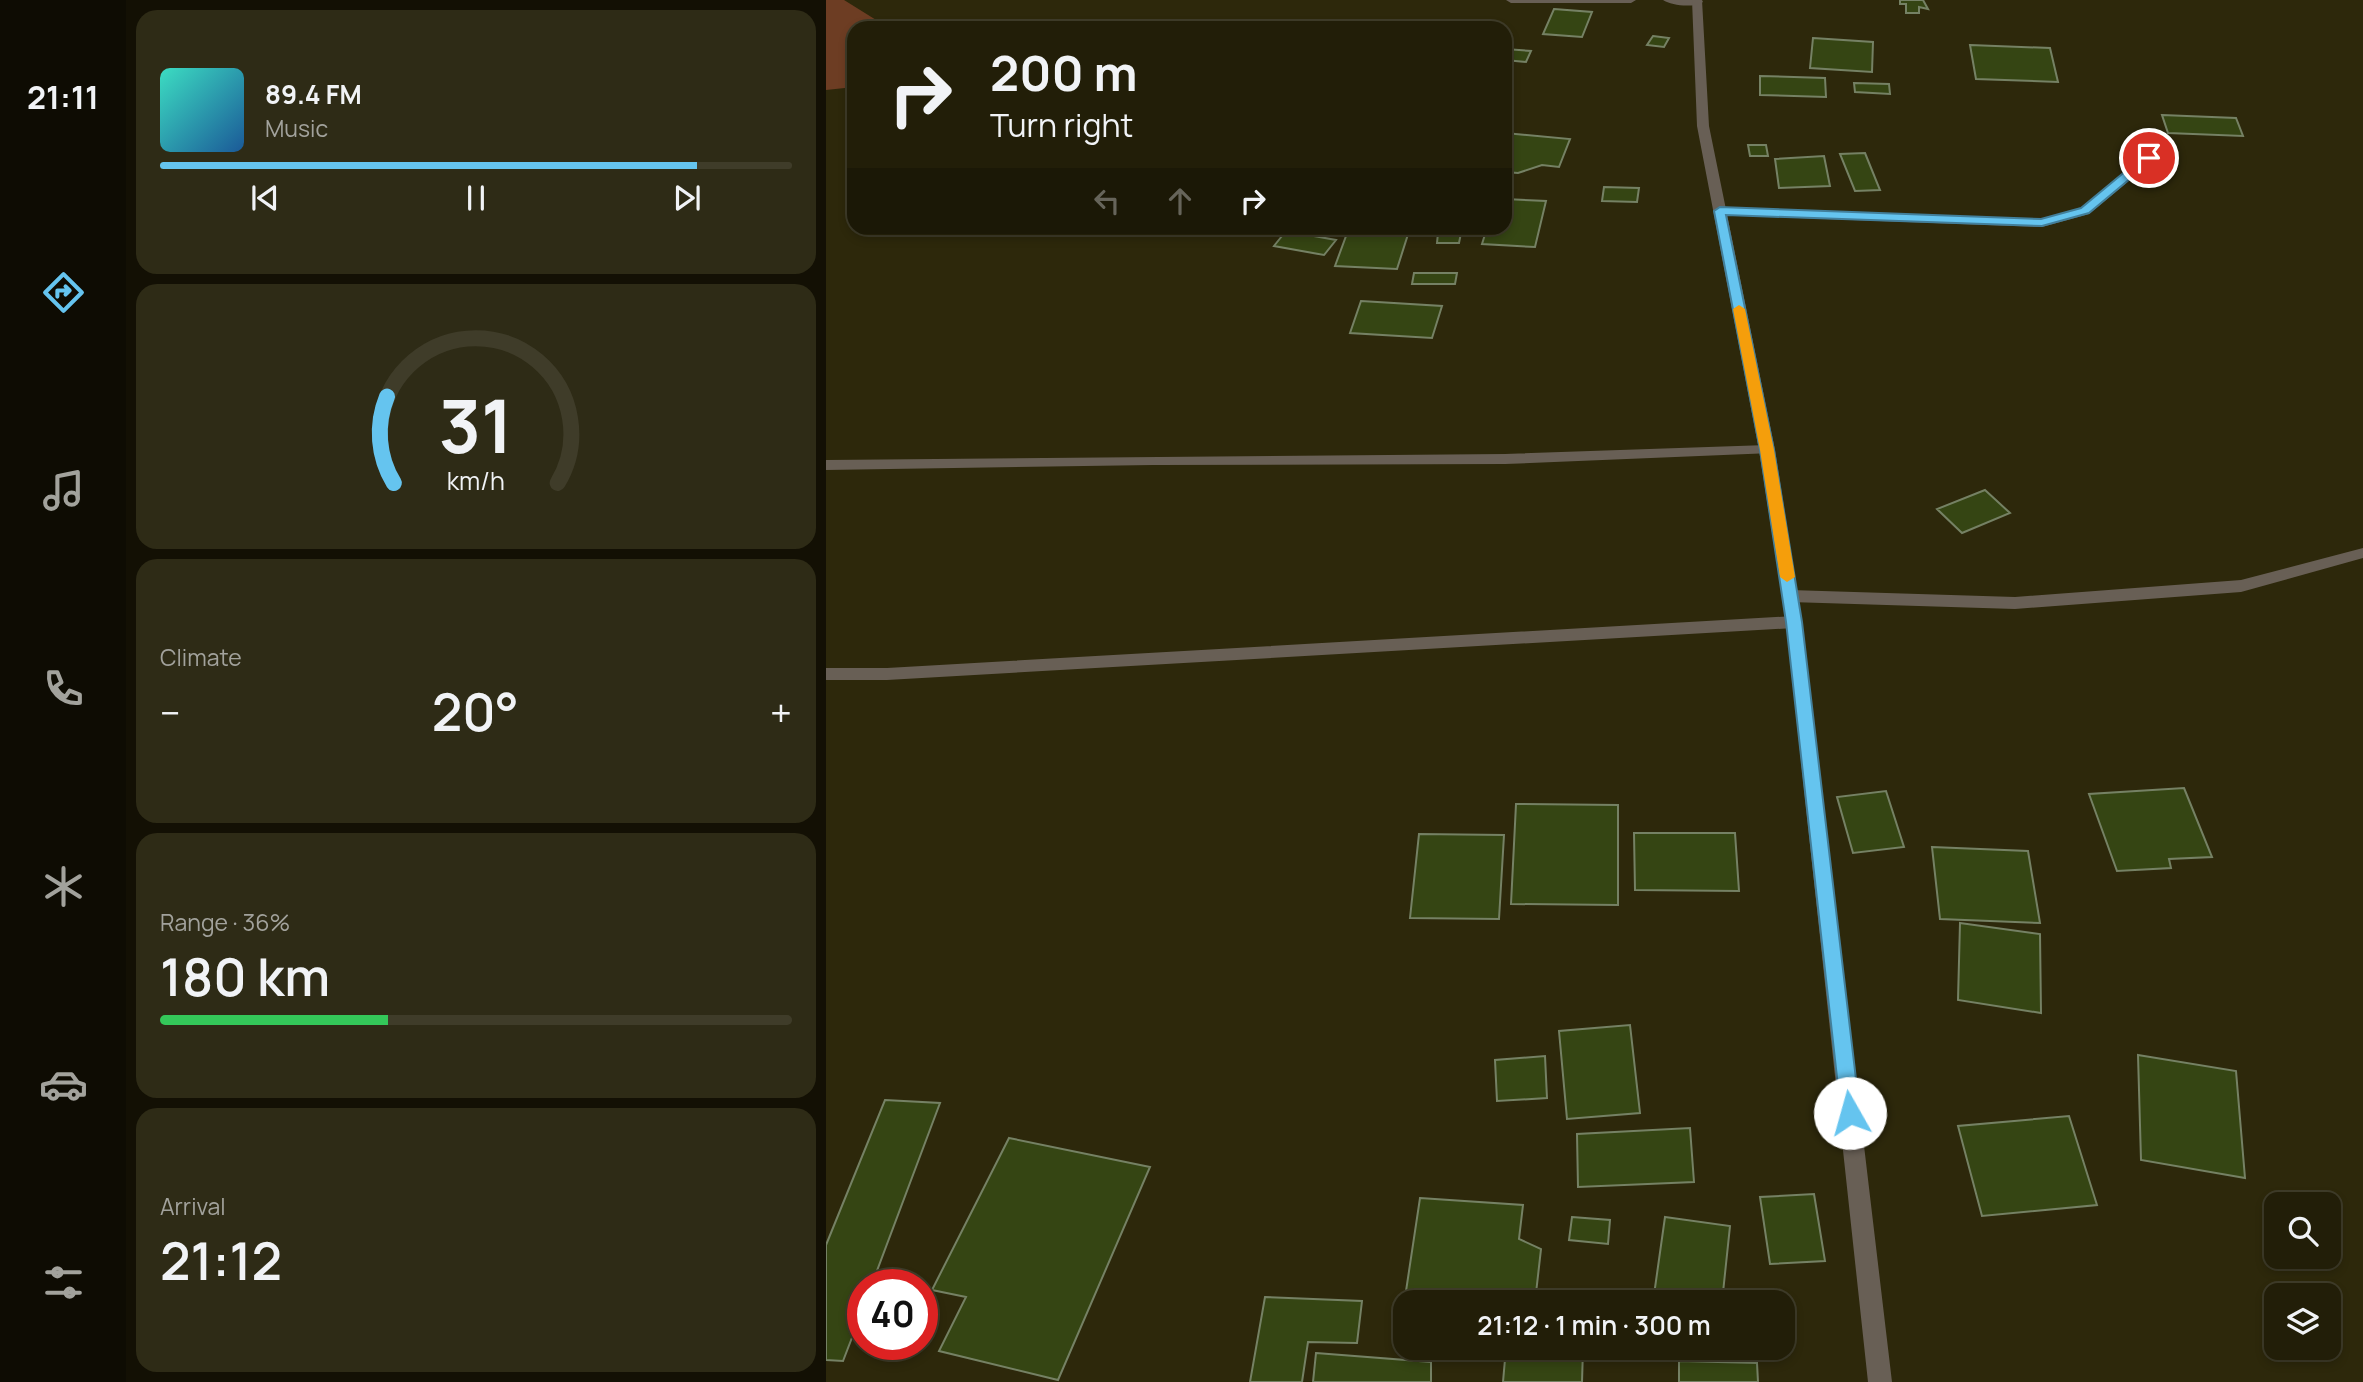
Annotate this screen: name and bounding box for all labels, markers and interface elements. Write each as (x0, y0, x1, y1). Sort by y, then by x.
text: 200 m (990, 39, 1138, 106)
icon: right (875, 49, 966, 140)
text: 21:11 (27, 75, 99, 119)
text: 89.4 FM (265, 76, 362, 112)
text: Turn right (990, 103, 1133, 147)
text: Music (265, 112, 328, 144)
pin (2119, 128, 2179, 188)
icon: arrive (2130, 139, 2168, 177)
icon: previous (246, 179, 284, 217)
icon: pause (457, 179, 495, 217)
icon: next (668, 179, 706, 217)
icon: left (1088, 182, 1126, 220)
icon: ahead (1161, 182, 1199, 220)
icon: right (1234, 182, 1272, 220)
icon: directions (39, 268, 88, 317)
text: 31 (439, 375, 513, 475)
text: km/h (447, 462, 505, 497)
icon: music (39, 466, 88, 515)
text: Climate (160, 641, 242, 673)
icon: phone (39, 664, 88, 713)
text: 20° (432, 676, 519, 747)
text: − (160, 686, 181, 738)
text: + (770, 686, 792, 738)
icon: climate (39, 862, 88, 911)
text: Range · 36% (160, 906, 290, 938)
text: 180 km (160, 941, 330, 1012)
icon: car (39, 1060, 88, 1109)
position arrow (1813, 1076, 1887, 1150)
text: Arrival (160, 1190, 226, 1222)
map controls (2264, 1192, 2341, 1360)
button: search (2264, 1192, 2341, 1269)
text: 21:12 (160, 1225, 282, 1296)
icon: filters (39, 1258, 88, 1307)
speed limit sign: 40 (847, 1269, 938, 1360)
button: layers (2264, 1283, 2341, 1360)
text: 21:12 · 1 min · 300 m (1477, 1307, 1711, 1343)

